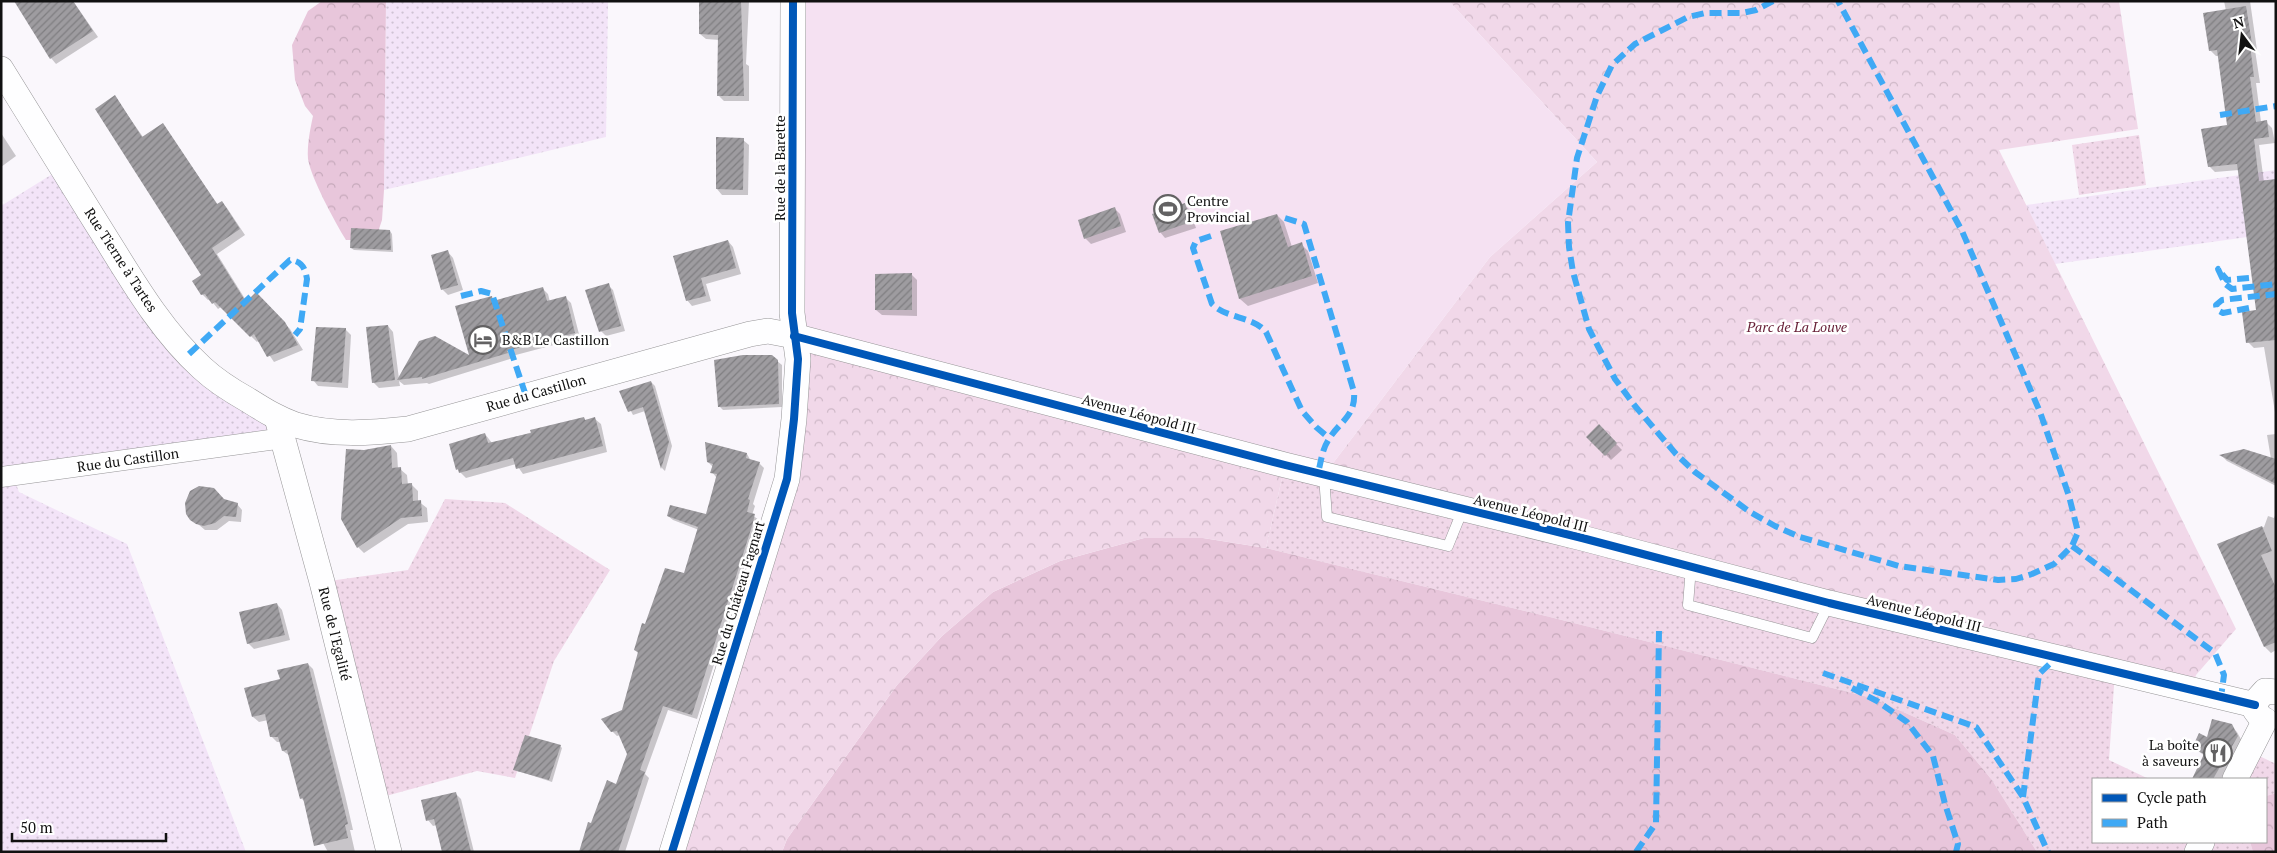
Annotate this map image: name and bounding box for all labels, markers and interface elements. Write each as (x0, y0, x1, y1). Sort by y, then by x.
north arrow (2217, 10, 2267, 60)
text: N (2231, 11, 2246, 33)
street label: Rue de la Barette (770, 115, 789, 221)
place label: Centre Provincial (1187, 191, 1250, 226)
sports icon: Centre Provincial (1153, 194, 1183, 224)
street label: Rue Tierne à Tartes (81, 204, 162, 316)
park label: Parc de La Louve (1746, 317, 1848, 336)
hotel icon: B&B Le Castillon (468, 325, 498, 355)
place label: B&B Le Castillon (502, 330, 610, 349)
street label: Rue du Castillon (484, 369, 588, 416)
street label: Avenue Léopold III (1080, 389, 1198, 438)
street label: Rue du Castillon (76, 443, 181, 476)
street label: Avenue Léopold III (1472, 489, 1591, 536)
street label: Rue du Château Fagnart (707, 518, 769, 667)
street label: Rue de l'Egalité (315, 585, 356, 683)
street label: Avenue Léopold III (1865, 589, 1984, 636)
place label: La boîte à saveurs (2142, 735, 2199, 770)
restaurant icon: La boîte à saveurs (2203, 738, 2233, 768)
legend (2092, 778, 2267, 843)
text: Cycle path (2137, 787, 2207, 807)
scale bar (12, 810, 166, 842)
text: Path (2137, 812, 2168, 832)
text: 50 m (20, 817, 53, 837)

